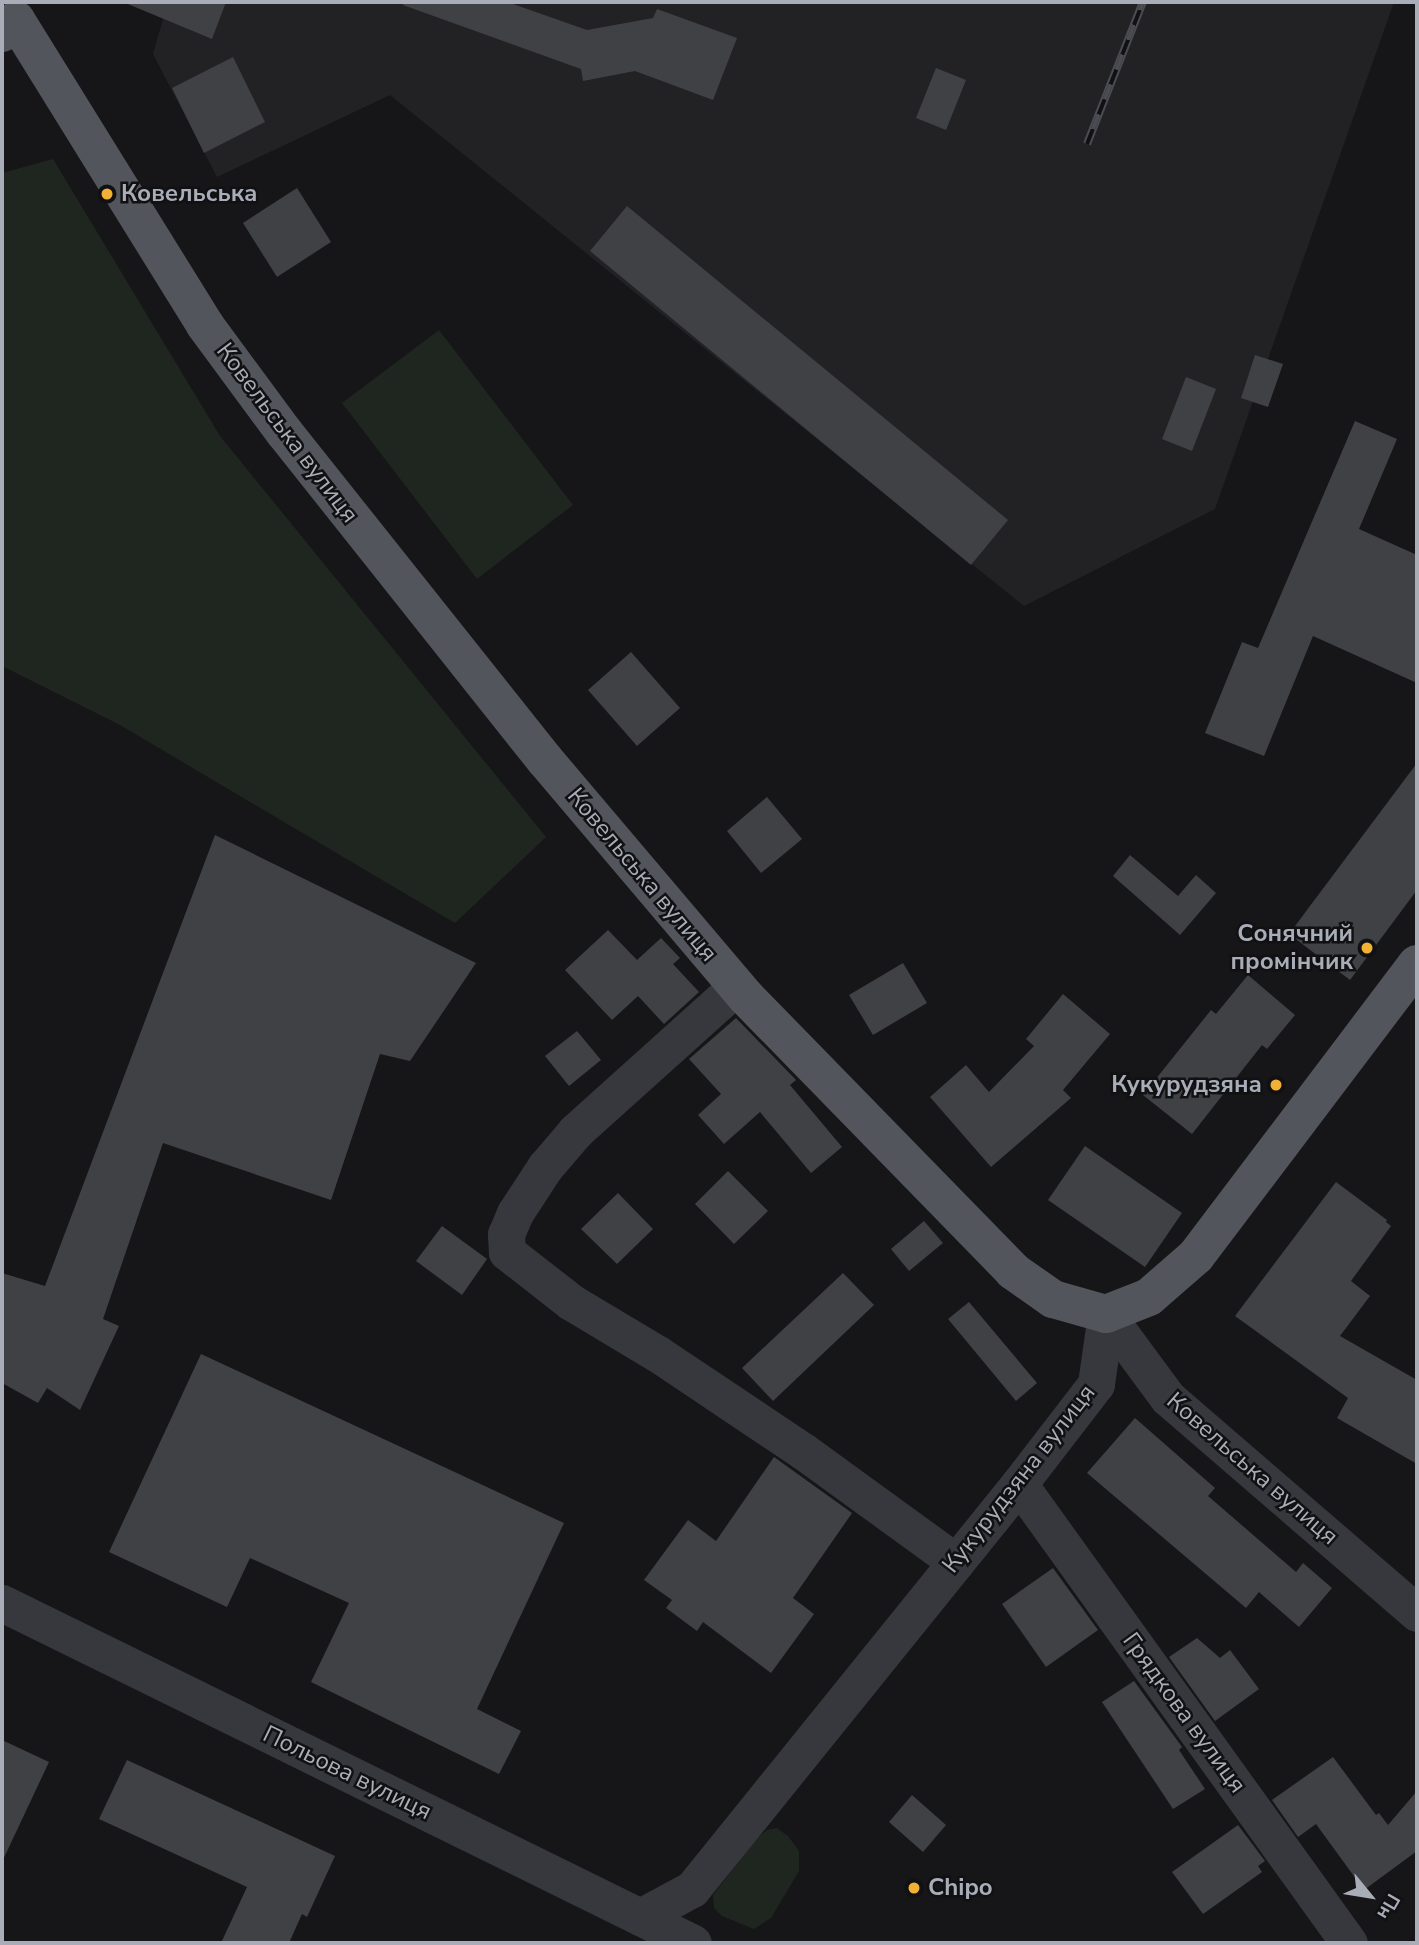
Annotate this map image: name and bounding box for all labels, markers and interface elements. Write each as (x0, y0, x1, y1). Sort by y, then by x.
place label: Ковельська (121, 180, 258, 208)
marker: Ковельська (99, 186, 115, 202)
street label: Ковельська вулиця (210, 337, 364, 529)
street label: Ковельська вулиця (561, 782, 723, 968)
place label: Сонячний промінчик (1230, 920, 1353, 976)
marker: Сонячний промінчик (1359, 940, 1375, 956)
place label: Кукурудзяна (1111, 1071, 1262, 1099)
marker: Кукурудзяна (1268, 1077, 1284, 1093)
street label: Кукурудзяна вулиця (936, 1379, 1102, 1579)
street label: Ковельська вулиця (1160, 1387, 1344, 1551)
street label: Грядкова вулиця (1116, 1627, 1252, 1799)
street label: Польова вулиця (258, 1720, 436, 1826)
north arrow (1335, 1861, 1405, 1931)
place label: Chipo (928, 1874, 993, 1902)
marker: Chipo (906, 1880, 922, 1896)
text: Пн (1370, 1889, 1406, 1924)

